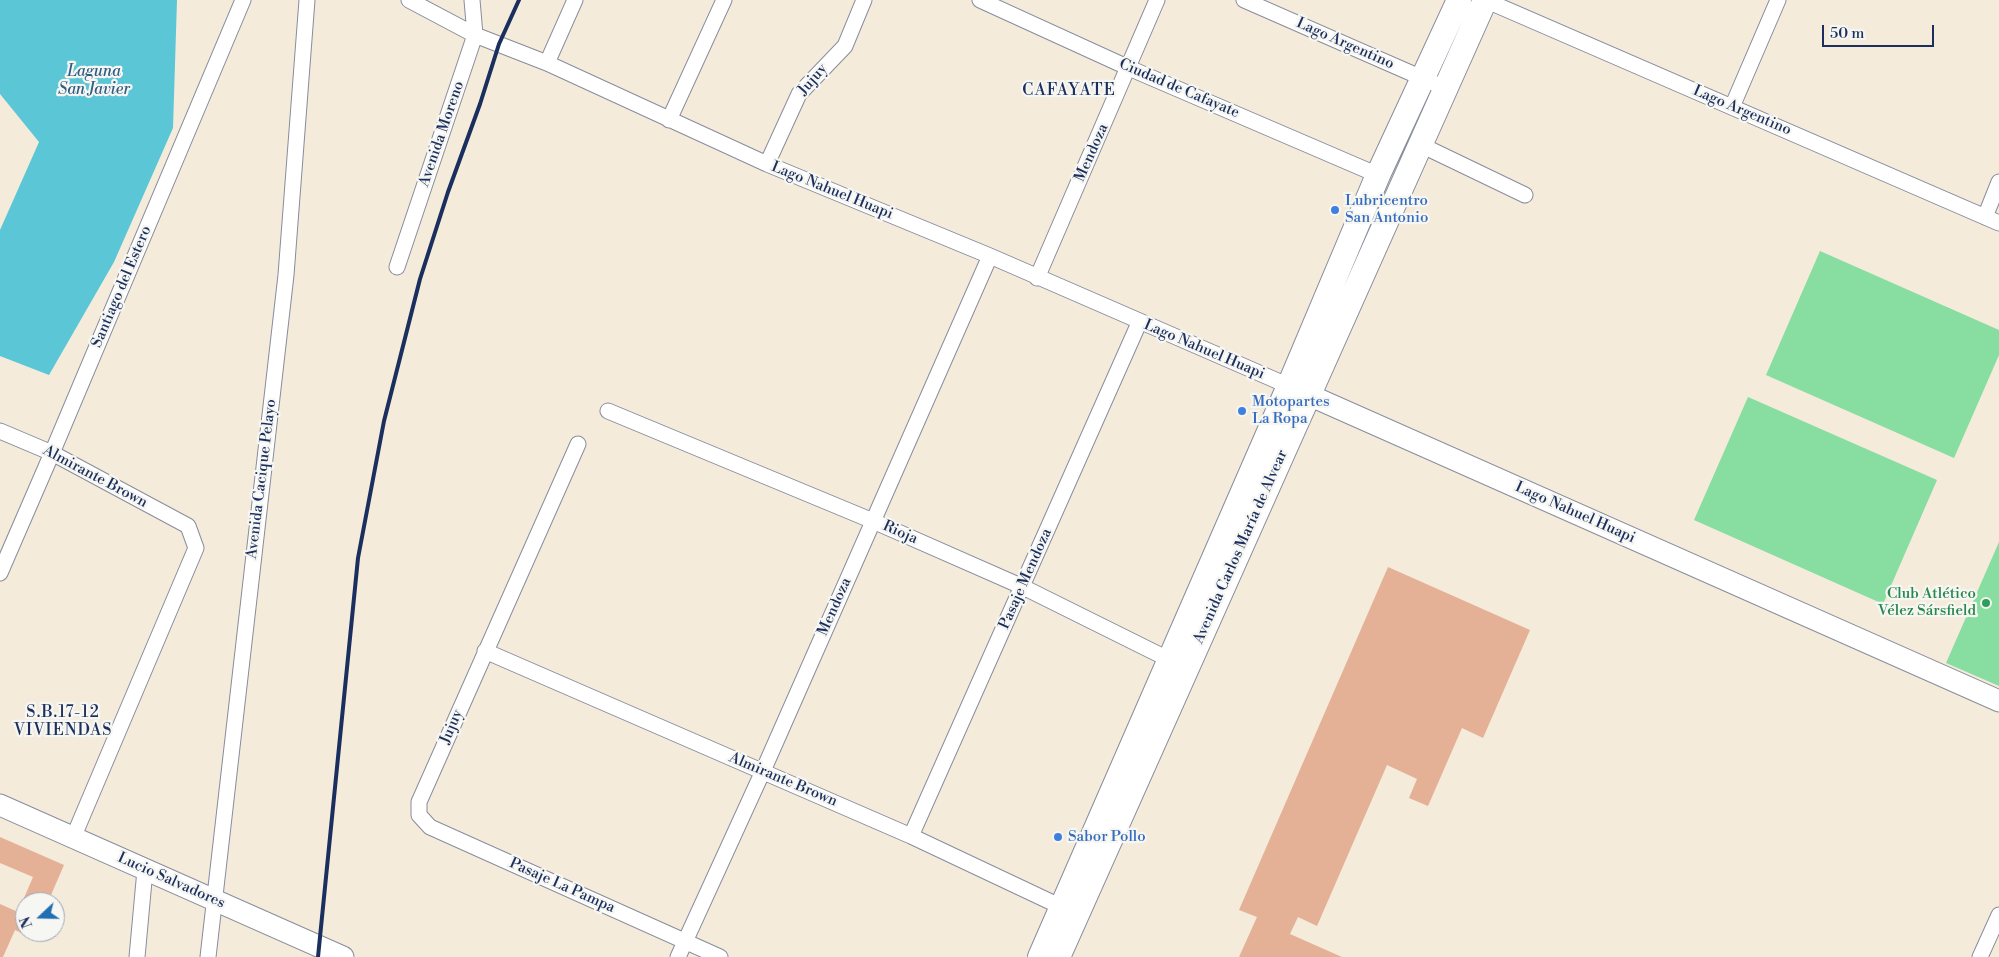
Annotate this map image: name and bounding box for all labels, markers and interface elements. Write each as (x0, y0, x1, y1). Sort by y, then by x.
street label: Lago Argentino (1293, 14, 1397, 74)
scale bar (1824, 15, 1936, 47)
text: 50 m (1830, 24, 1864, 43)
street label: Ciudad de Cafayate (1116, 55, 1242, 123)
street label: Jujuy (794, 61, 832, 99)
water label: Laguna San Javier (58, 62, 130, 100)
street label: Avenida Moreno (416, 79, 468, 189)
district label: CAFAYATE (1021, 81, 1117, 101)
street label: Lago Argentino (1690, 82, 1794, 140)
street label: Mendoza (1071, 121, 1113, 185)
street label: Lago Nahuel Huapi (769, 158, 895, 224)
place label: Lubricentro San Antonio (1345, 192, 1428, 227)
marker: Lubricentro San Antonio (1329, 204, 1341, 216)
street label: Santiago del Estero (88, 223, 156, 351)
street label: Lago Nahuel Huapi (1141, 316, 1267, 384)
place label: Motopartes La Ropa (1252, 393, 1330, 428)
street label: Avenida Cacique Pelayo (243, 398, 281, 560)
marker: Motopartes La Ropa (1236, 405, 1248, 417)
street label: Almirante Brown (40, 442, 150, 512)
street label: Avenida Carlos María de Alvear (1190, 447, 1292, 647)
street label: Lago Nahuel Huapi (1512, 478, 1638, 548)
street label: Rioja (880, 517, 920, 549)
street label: Pasaje Mendoza (996, 526, 1056, 632)
street label: Mendoza (814, 575, 856, 639)
place label: Club Atlético Vélez Sársfield (1878, 585, 1976, 620)
marker: Club Atlético Vélez Sársfield (1980, 597, 1992, 609)
district label: S.B.17-12 VIVIENDAS (13, 703, 113, 741)
street label: Jujuy (437, 707, 467, 747)
street label: Almirante Brown (726, 749, 840, 811)
place label: Sabor Pollo (1068, 828, 1146, 846)
marker: Sabor Pollo (1052, 831, 1064, 843)
street label: Lucio Salvadores (114, 849, 228, 913)
street label: Pasaje La Pampa (506, 855, 618, 917)
north arrow (15, 892, 65, 942)
text: N (17, 914, 37, 930)

